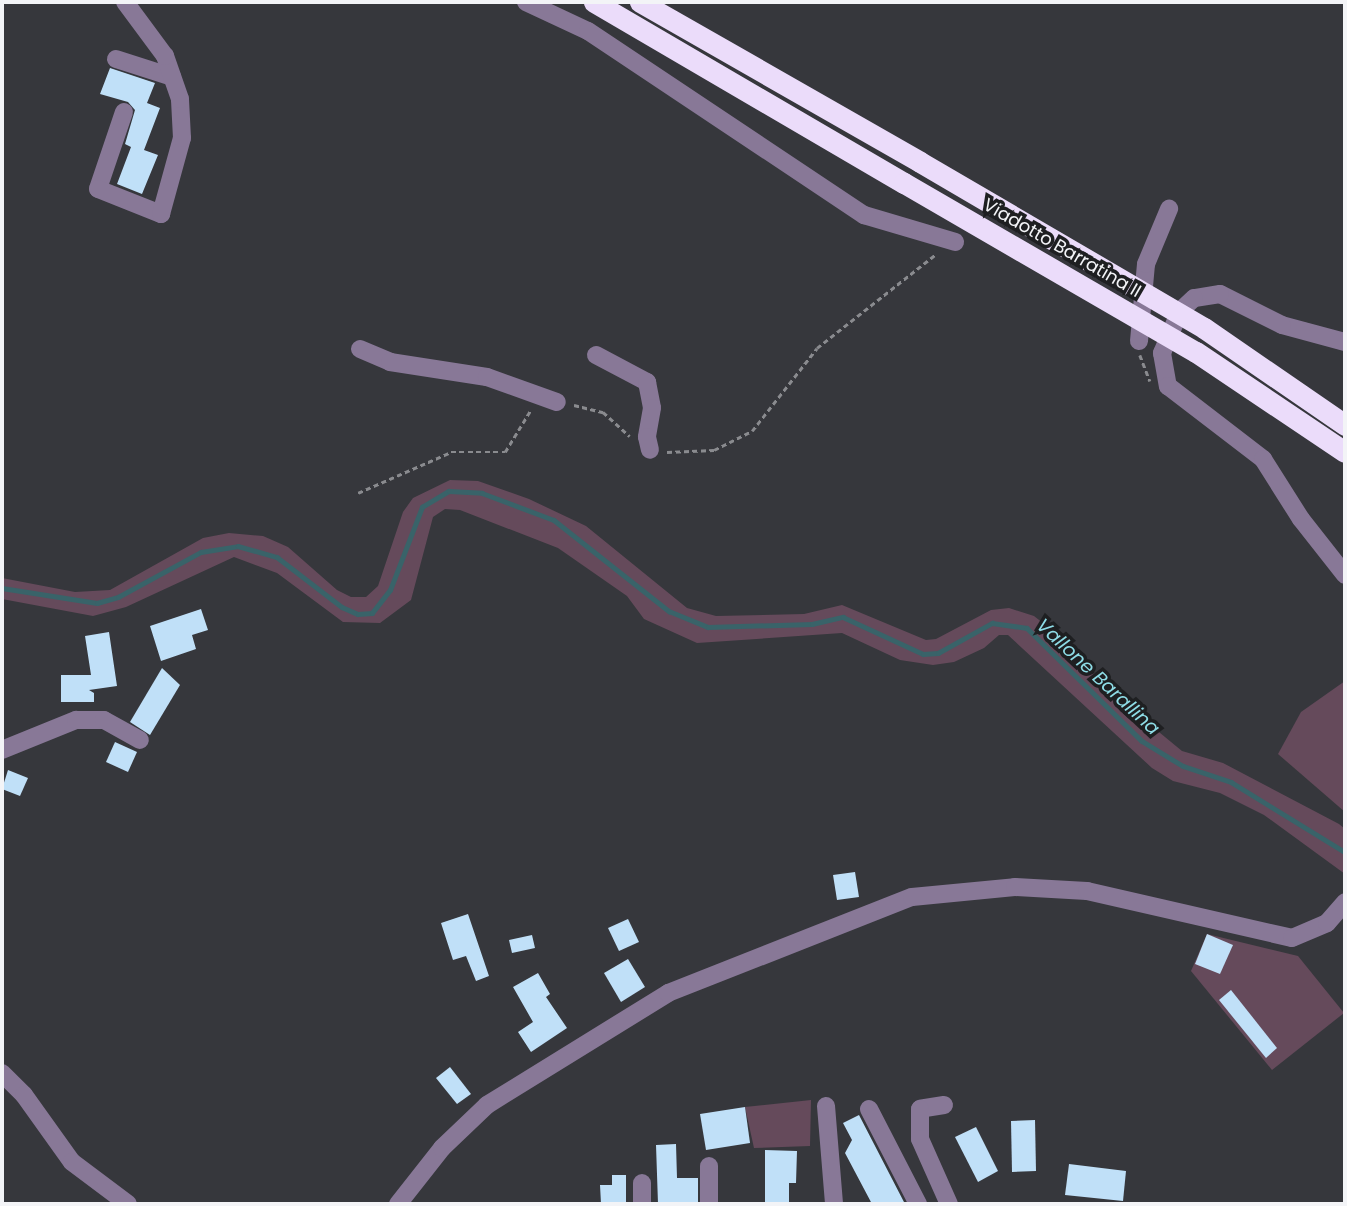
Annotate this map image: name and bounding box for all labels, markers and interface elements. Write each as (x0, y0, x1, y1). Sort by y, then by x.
street label: Viadotto Barratina II (979, 194, 1145, 302)
water label: Vallone Barallina (1032, 614, 1164, 740)

